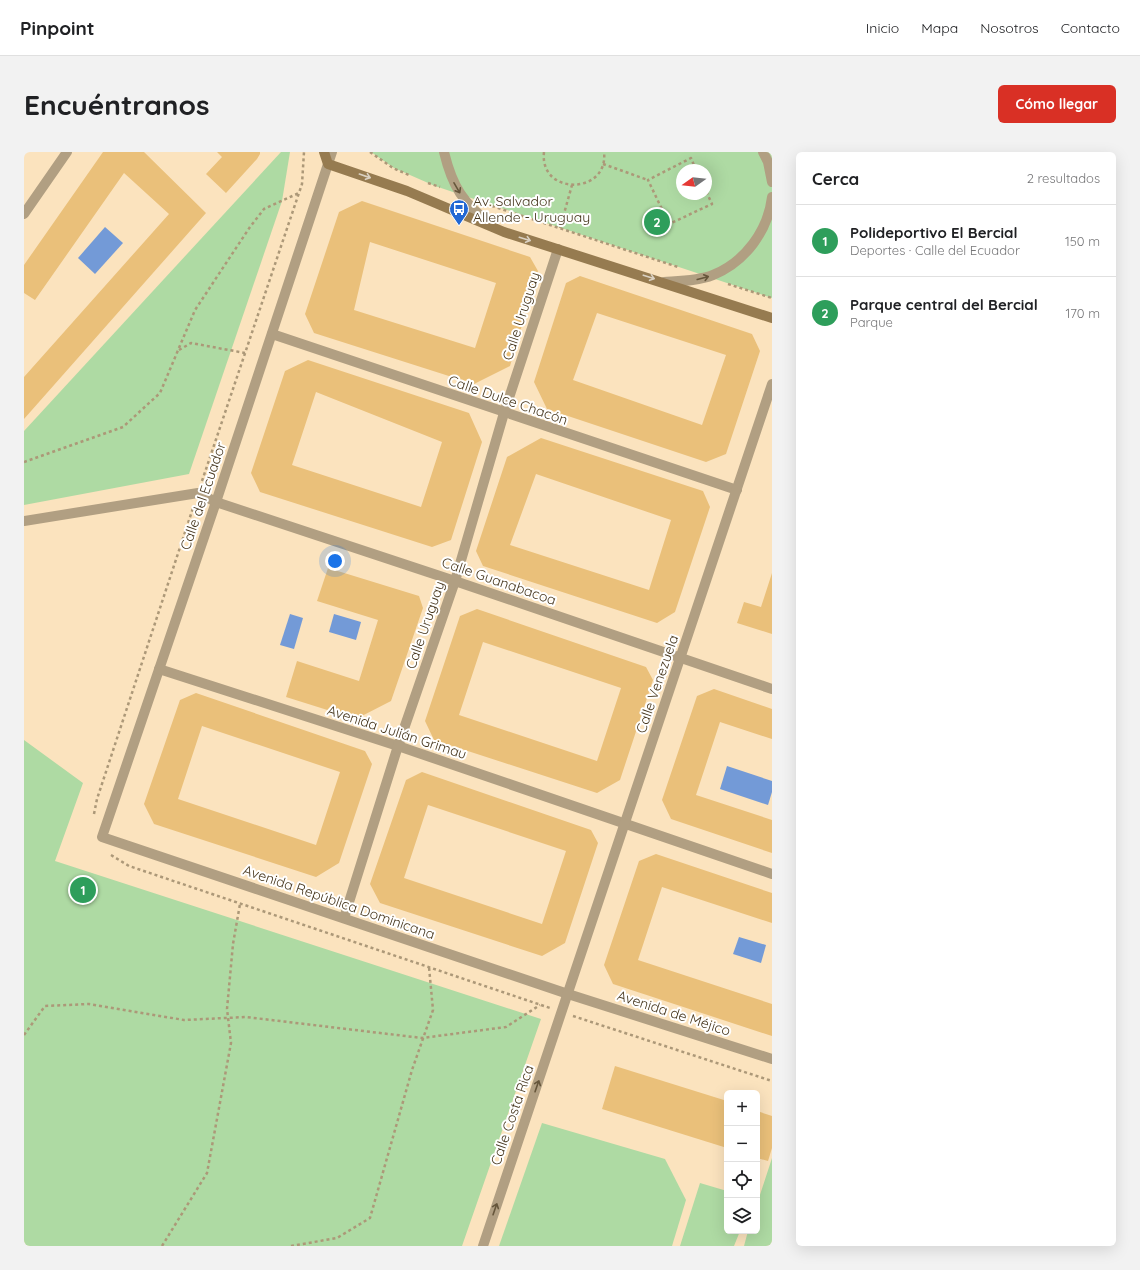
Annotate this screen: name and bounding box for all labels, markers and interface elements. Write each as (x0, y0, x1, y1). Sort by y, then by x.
text: Pinpoint (20, 16, 95, 40)
text: Inicio (866, 19, 899, 37)
text: Mapa (921, 19, 958, 37)
text: Nosotros (980, 19, 1039, 37)
text: Contacto (1061, 19, 1120, 37)
button: Cómo llegar (998, 85, 1116, 123)
text: Encuéntranos (24, 87, 209, 122)
north arrow (676, 164, 712, 200)
text: Cerca (812, 168, 859, 189)
text: 2 resultados (1027, 170, 1100, 186)
one-way arrow (359, 173, 371, 181)
one-way arrow (453, 182, 461, 194)
place label: Av. Salvador Allende - Uruguay (473, 192, 590, 226)
bus stop icon: Av. Salvador Allende - Uruguay (448, 198, 470, 226)
pin: 2 (644, 207, 670, 237)
text: Polideportivo El Bercial (850, 223, 1017, 242)
text: 1 (822, 233, 828, 249)
text: 150 m (1065, 233, 1100, 249)
one-way arrow (518, 236, 531, 243)
text: Deportes · Calle del Ecuador (850, 242, 1020, 258)
street label: Calle Uruguay (498, 270, 544, 362)
one-way arrow (643, 274, 655, 282)
one-way arrow (696, 274, 709, 281)
text: Parque central del Bercial (850, 295, 1038, 314)
text: 2 (821, 305, 829, 321)
text: 170 m (1065, 305, 1100, 321)
text: Parque (850, 314, 893, 330)
street label: Calle Dulce Chacón (446, 371, 570, 429)
street label: Calle del Ecuador (176, 439, 230, 552)
your location (325, 551, 345, 571)
street label: Calle Guanabacoa (440, 553, 558, 609)
street label: Calle Uruguay (402, 579, 448, 671)
street label: Calle Venezuela (632, 632, 682, 736)
street label: Avenida Julián Grimau (325, 701, 469, 763)
street label: Avenida República Dominicana (241, 861, 437, 943)
pin: 1 (70, 875, 96, 905)
street label: Avenida de Méjico (615, 986, 733, 1040)
street label: Calle Costa Rica (486, 1062, 538, 1168)
one-way arrow (534, 1080, 541, 1093)
map controls (724, 1090, 760, 1234)
button: + (724, 1090, 760, 1126)
button: − (724, 1126, 760, 1162)
button: locate (724, 1162, 760, 1198)
button: layers (724, 1198, 760, 1234)
one-way arrow (492, 1203, 500, 1215)

